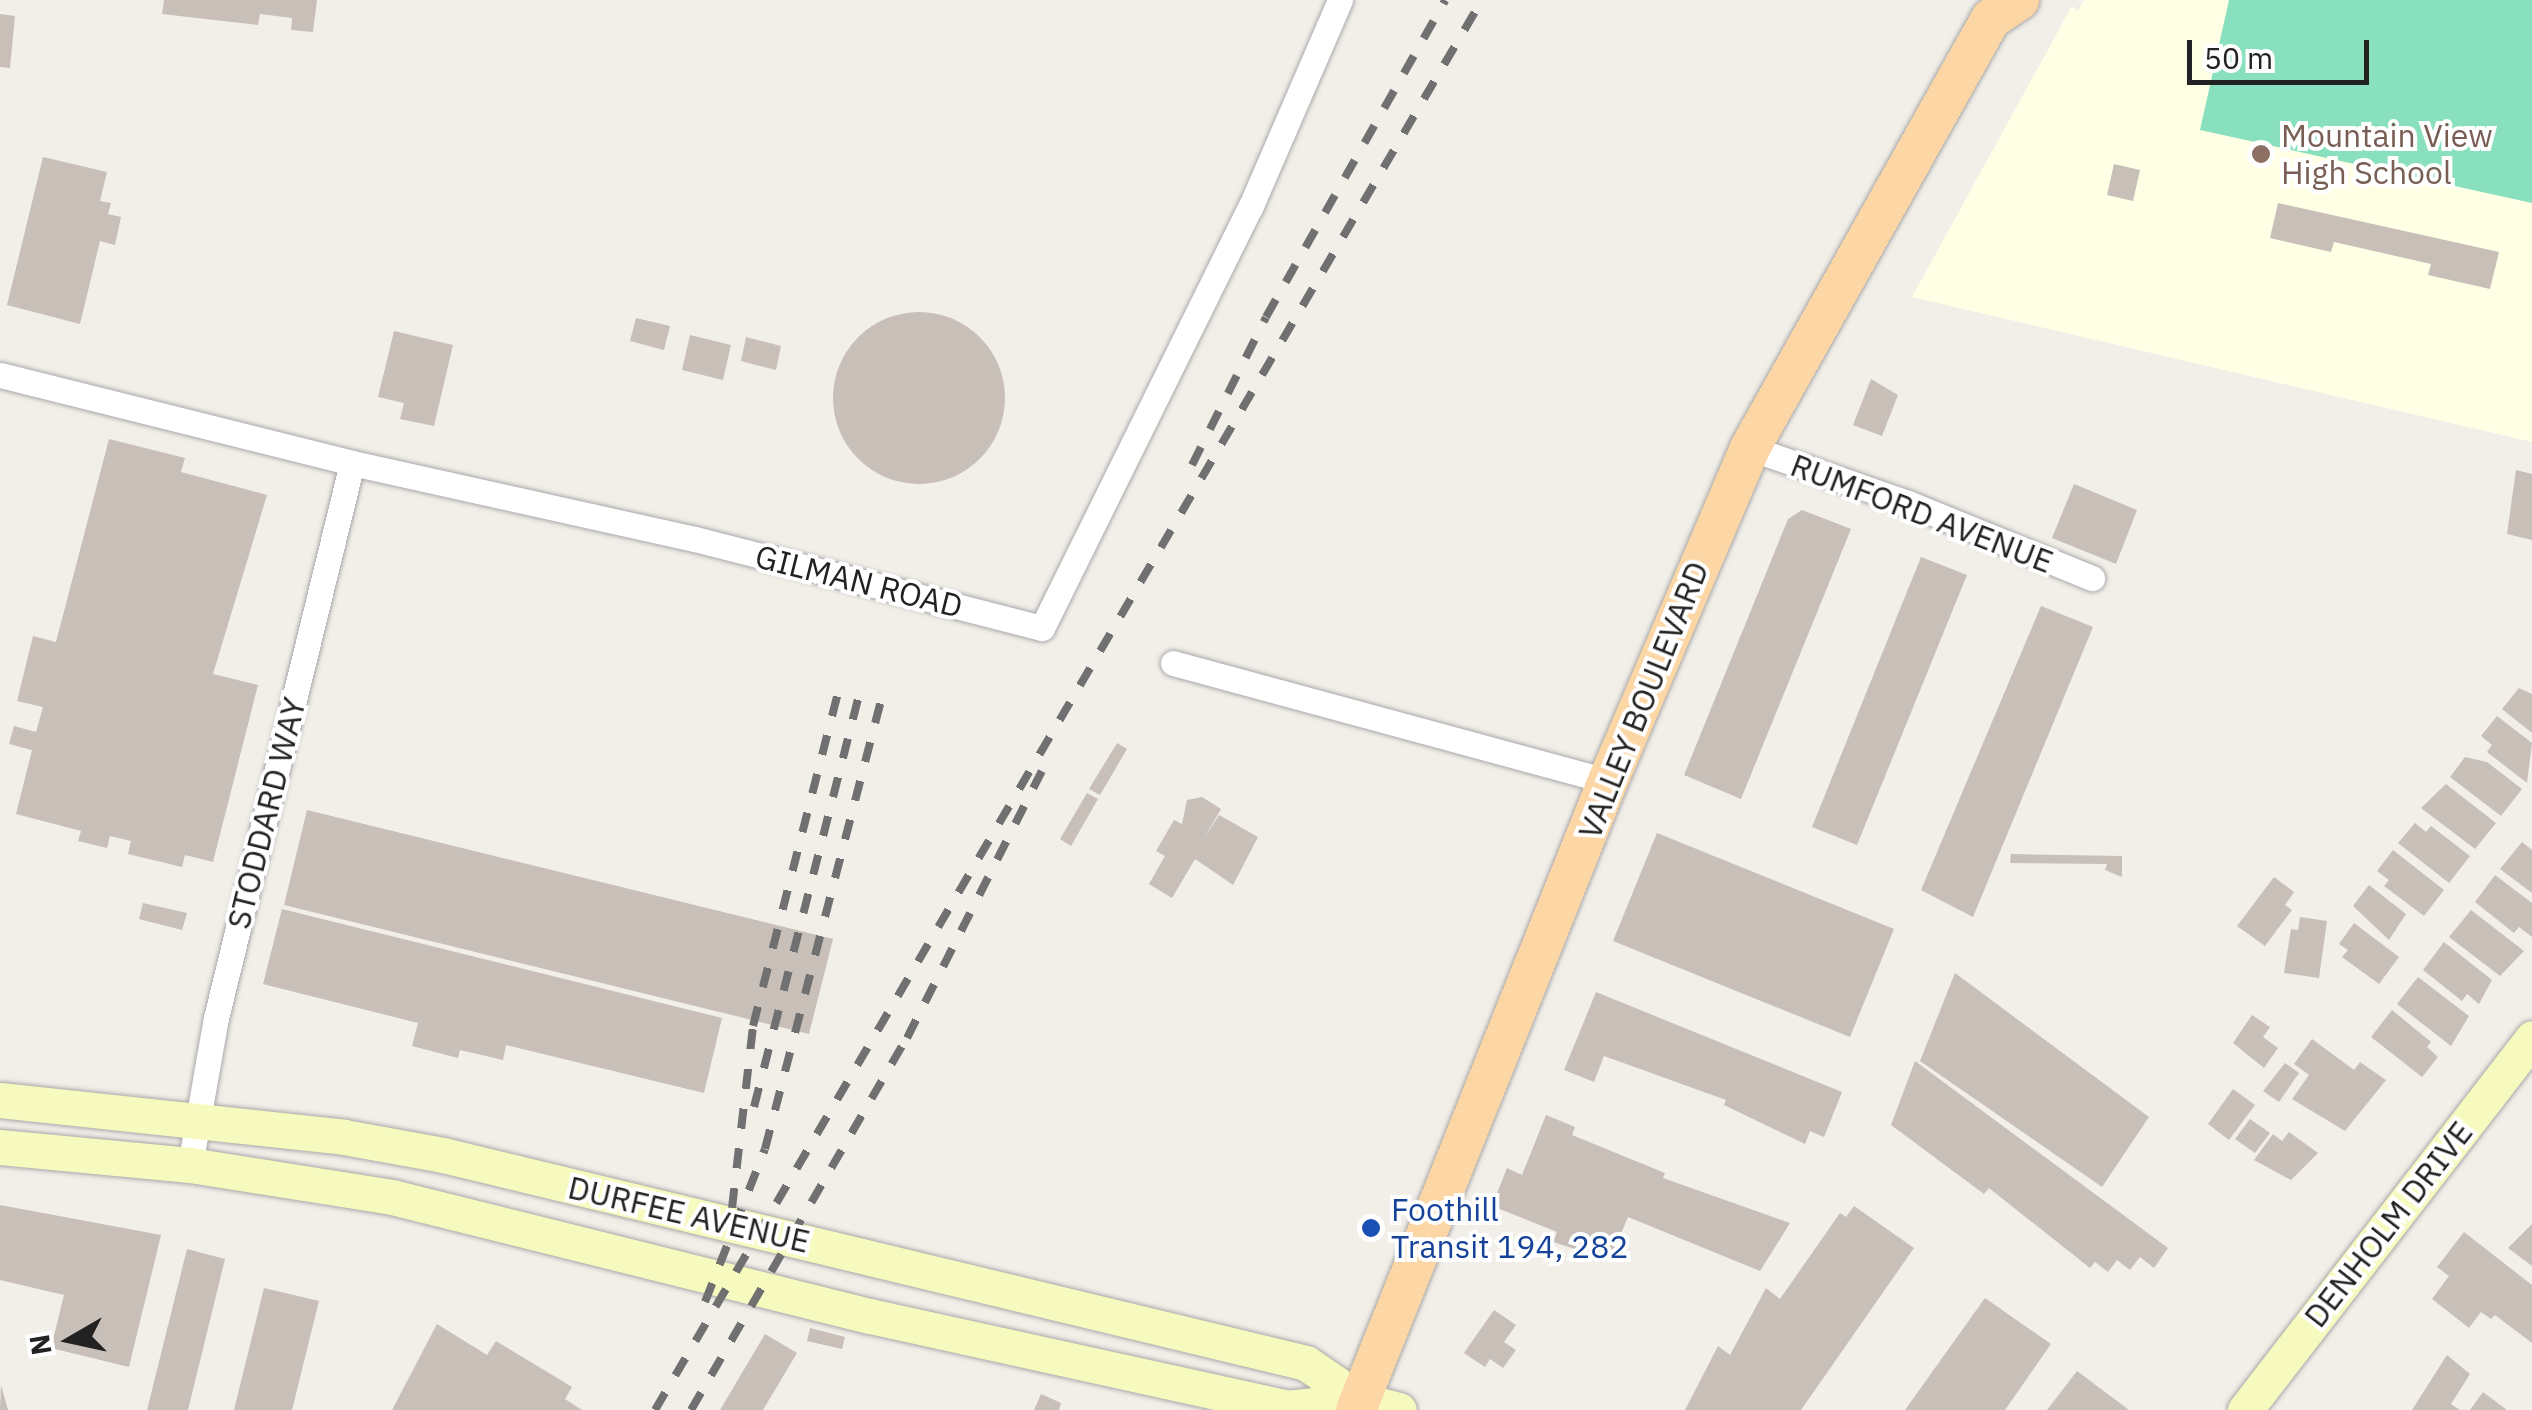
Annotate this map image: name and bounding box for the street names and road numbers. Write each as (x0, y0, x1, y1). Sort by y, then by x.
street label: RUMFORD AVENUE (1786, 445, 2058, 581)
street label: GILMAN ROAD (751, 537, 967, 625)
street label: VALLEY BOULEVARD (1570, 556, 1716, 844)
street label: STODDARD WAY (219, 693, 313, 933)
street label: DENHOLM DRIVE (2296, 1113, 2480, 1335)
street label: DURFEE AVENUE (564, 1168, 814, 1260)

